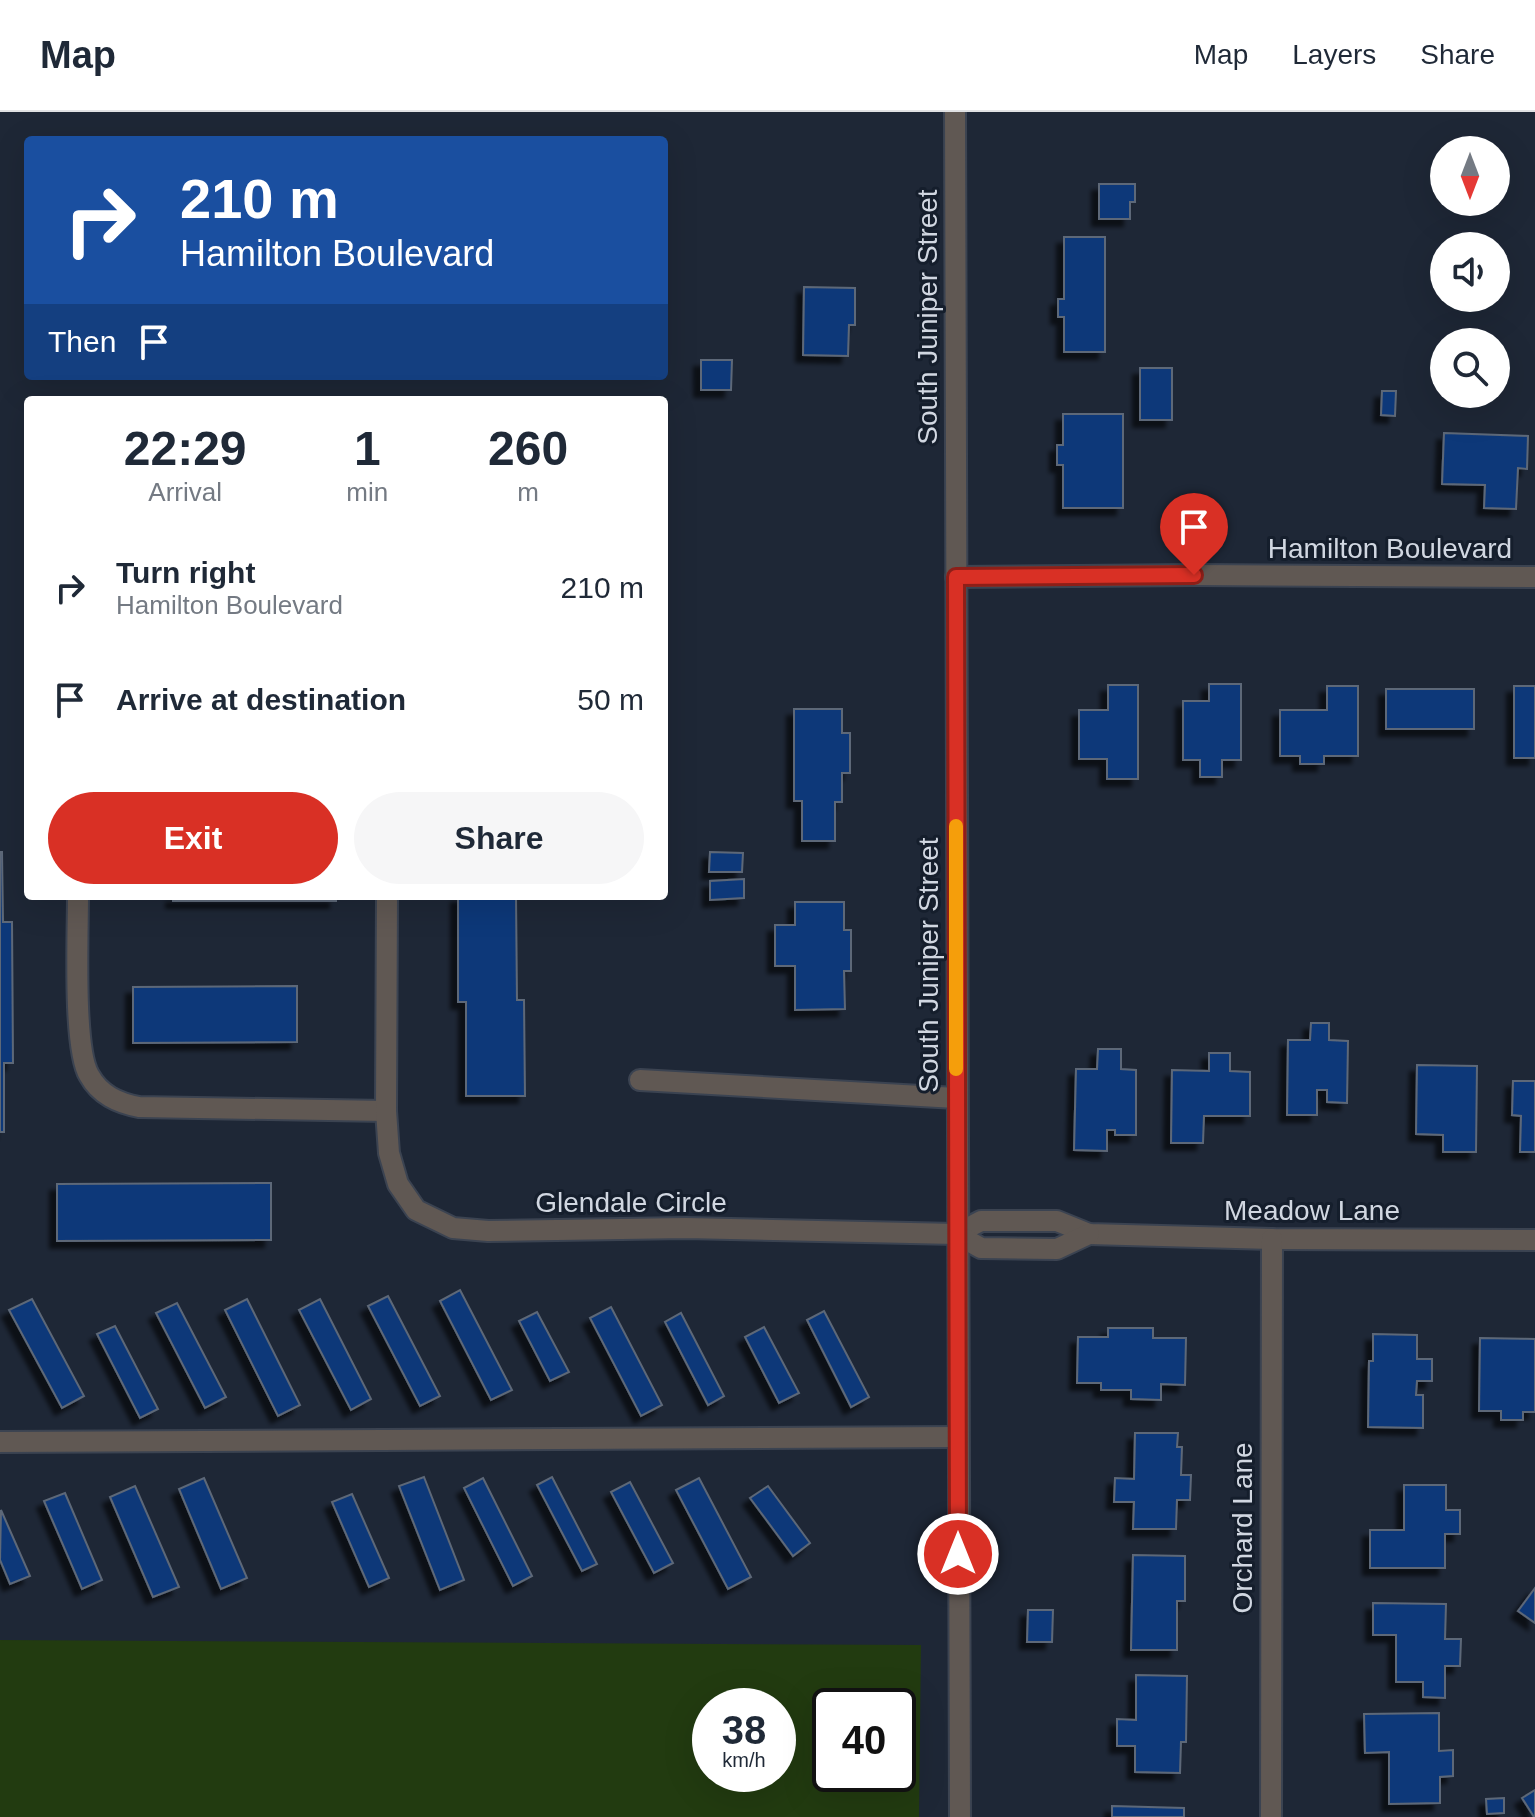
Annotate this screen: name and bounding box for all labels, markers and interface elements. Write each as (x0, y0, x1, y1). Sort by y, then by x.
text: Map (40, 34, 116, 76)
text: Map (1194, 39, 1248, 70)
text: Layers (1292, 39, 1376, 70)
text: Share (1420, 39, 1495, 70)
north arrow (1430, 136, 1510, 216)
map controls (1430, 136, 1510, 408)
text: 210 m (180, 167, 339, 230)
icon: right (48, 168, 152, 272)
street label: South Juniper Street (912, 189, 943, 445)
button: sound (1430, 232, 1510, 312)
text: Hamilton Boulevard (180, 233, 494, 274)
icon: arrive (132, 320, 176, 364)
text: Then (48, 325, 116, 358)
button: search (1430, 328, 1510, 408)
text: 22:29 (124, 422, 247, 475)
text: 1 (354, 422, 381, 475)
text: 260 (488, 422, 568, 475)
text: Arrival (148, 477, 222, 507)
text: min (346, 477, 388, 507)
text: m (517, 477, 539, 507)
pin (1160, 493, 1228, 575)
icon: arrive (1172, 505, 1216, 549)
street label: Hamilton Boulevard (1268, 533, 1512, 564)
text: Turn right (116, 556, 255, 589)
icon: right (48, 566, 92, 610)
text: 210 m (561, 571, 644, 604)
text: Hamilton Boulevard (116, 590, 343, 620)
icon: arrive (48, 678, 92, 722)
text: Arrive at destination (116, 683, 406, 716)
text: 50 m (577, 683, 644, 716)
button: Exit (48, 792, 338, 884)
button: Share (354, 792, 644, 884)
street label: South Juniper Street (913, 837, 944, 1093)
street label: Glendale Circle (535, 1187, 727, 1218)
street label: Meadow Lane (1224, 1195, 1400, 1226)
street label: Orchard Lane (1227, 1442, 1258, 1614)
position arrow (916, 1512, 1000, 1596)
speed limit sign: 40 (812, 1688, 916, 1792)
text: 38 (722, 1708, 766, 1752)
text: km/h (722, 1749, 766, 1771)

